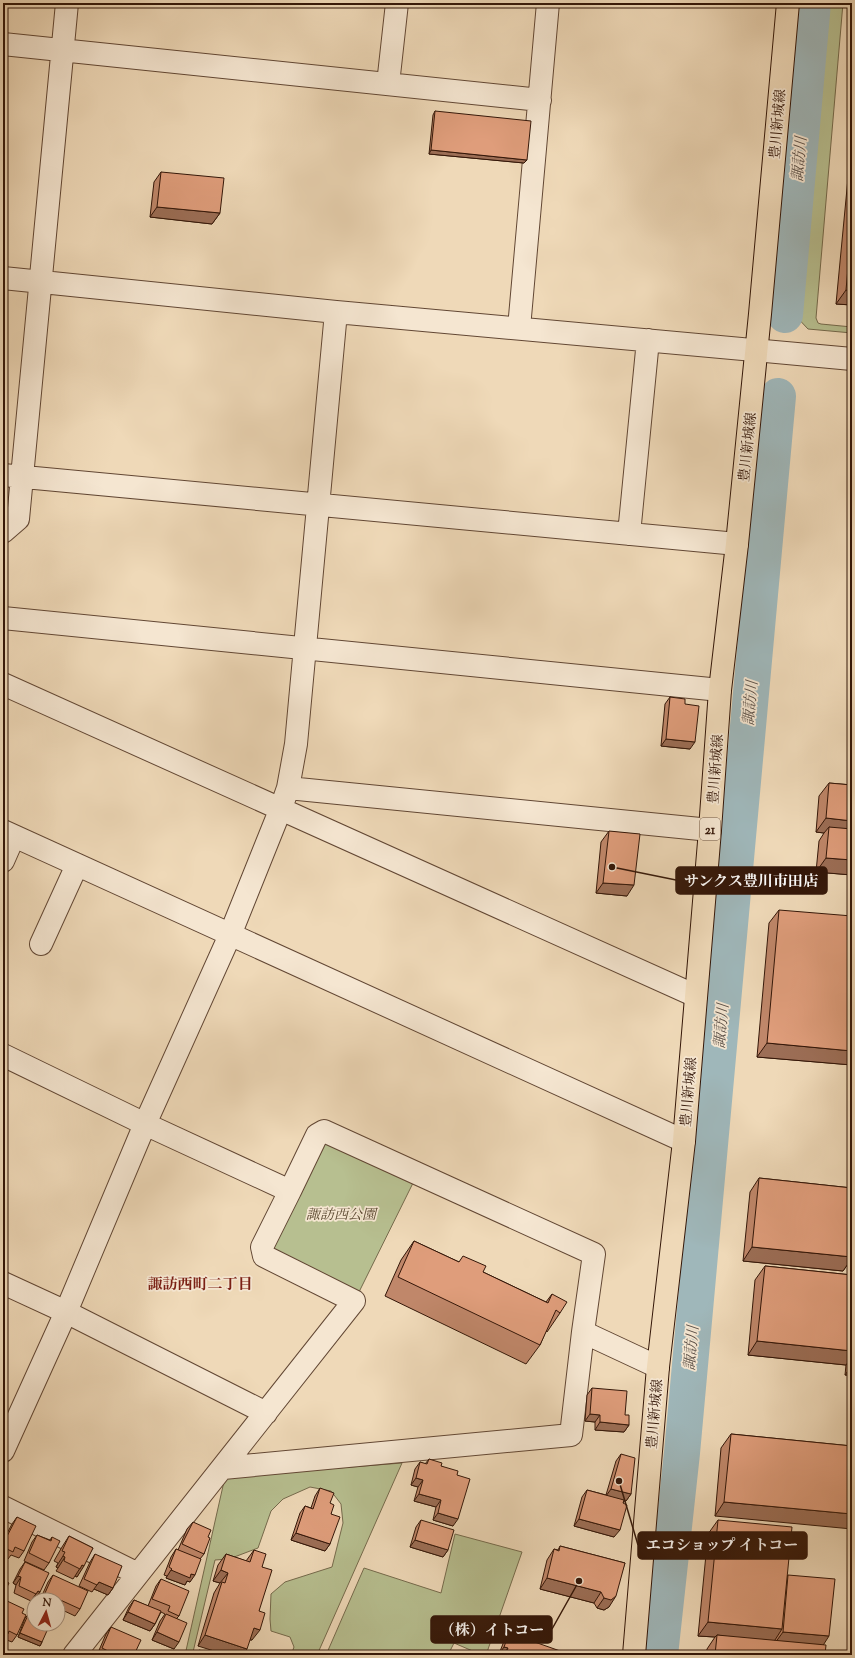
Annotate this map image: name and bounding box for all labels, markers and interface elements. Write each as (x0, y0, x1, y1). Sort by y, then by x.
street label: 豊川新城線 (766, 88, 792, 160)
water label: 諏訪川 (788, 134, 813, 182)
street label: 豊川新城線 (735, 411, 763, 483)
water label: 諏訪川 (739, 678, 764, 726)
street label: 豊川新城線 (705, 734, 729, 805)
road number: 21 (700, 818, 720, 840)
callout: サンクス豊川市田店 (676, 867, 827, 894)
text: サンクス豊川市田店 (684, 872, 818, 893)
water label: 諏訪川 (710, 1001, 735, 1049)
street label: 豊川新城線 (677, 1056, 703, 1128)
park label: 諏訪西公園 (306, 1206, 378, 1226)
district label: 諏訪西町二丁目 (147, 1275, 253, 1296)
water label: 諏訪川 (680, 1323, 705, 1371)
street label: 豊川新城線 (643, 1378, 669, 1450)
callout: エコショップ イトコー (638, 1532, 807, 1559)
text: エコショップ イトコー (646, 1536, 798, 1557)
north arrow (26, 1592, 66, 1632)
text: N (41, 1595, 52, 1611)
callout: （株）イトコー (431, 1616, 552, 1643)
text: （株）イトコー (440, 1621, 544, 1642)

